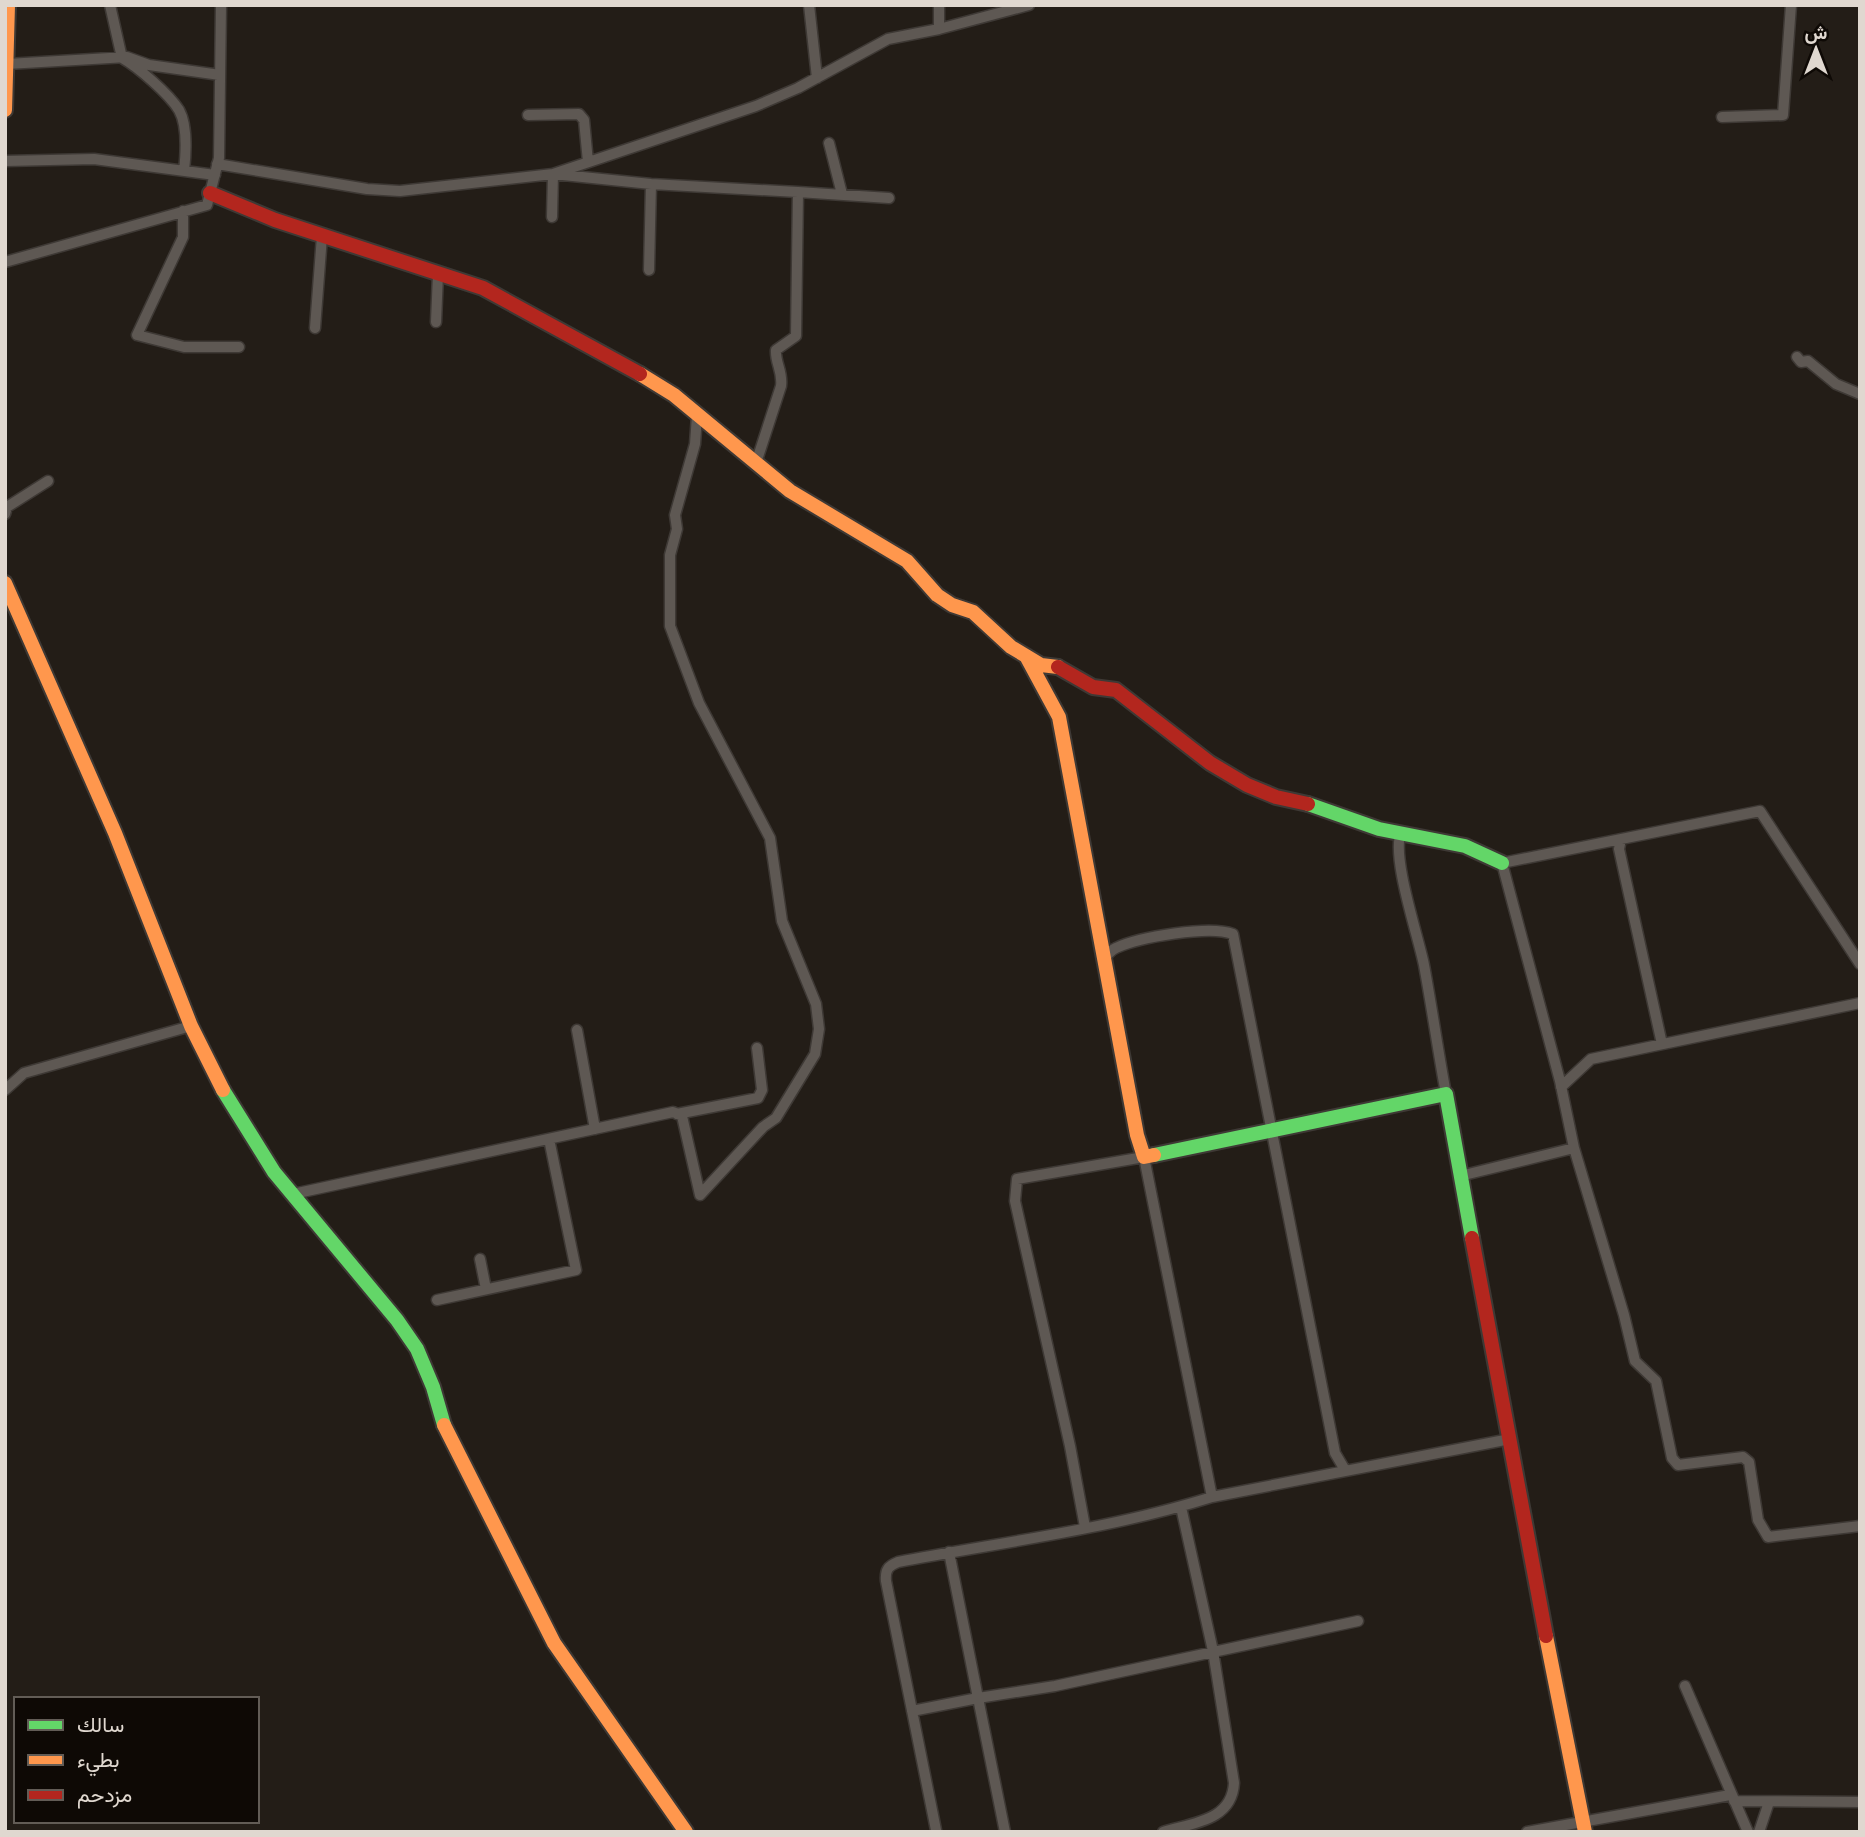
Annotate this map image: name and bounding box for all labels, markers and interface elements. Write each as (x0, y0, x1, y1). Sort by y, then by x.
north arrow (1781, 14, 1851, 84)
text: ش (1805, 21, 1828, 44)
legend (14, 1697, 259, 1823)
text: سالك (77, 1712, 124, 1738)
text: بطيء (77, 1747, 120, 1777)
text: مزدحم (77, 1782, 132, 1809)

